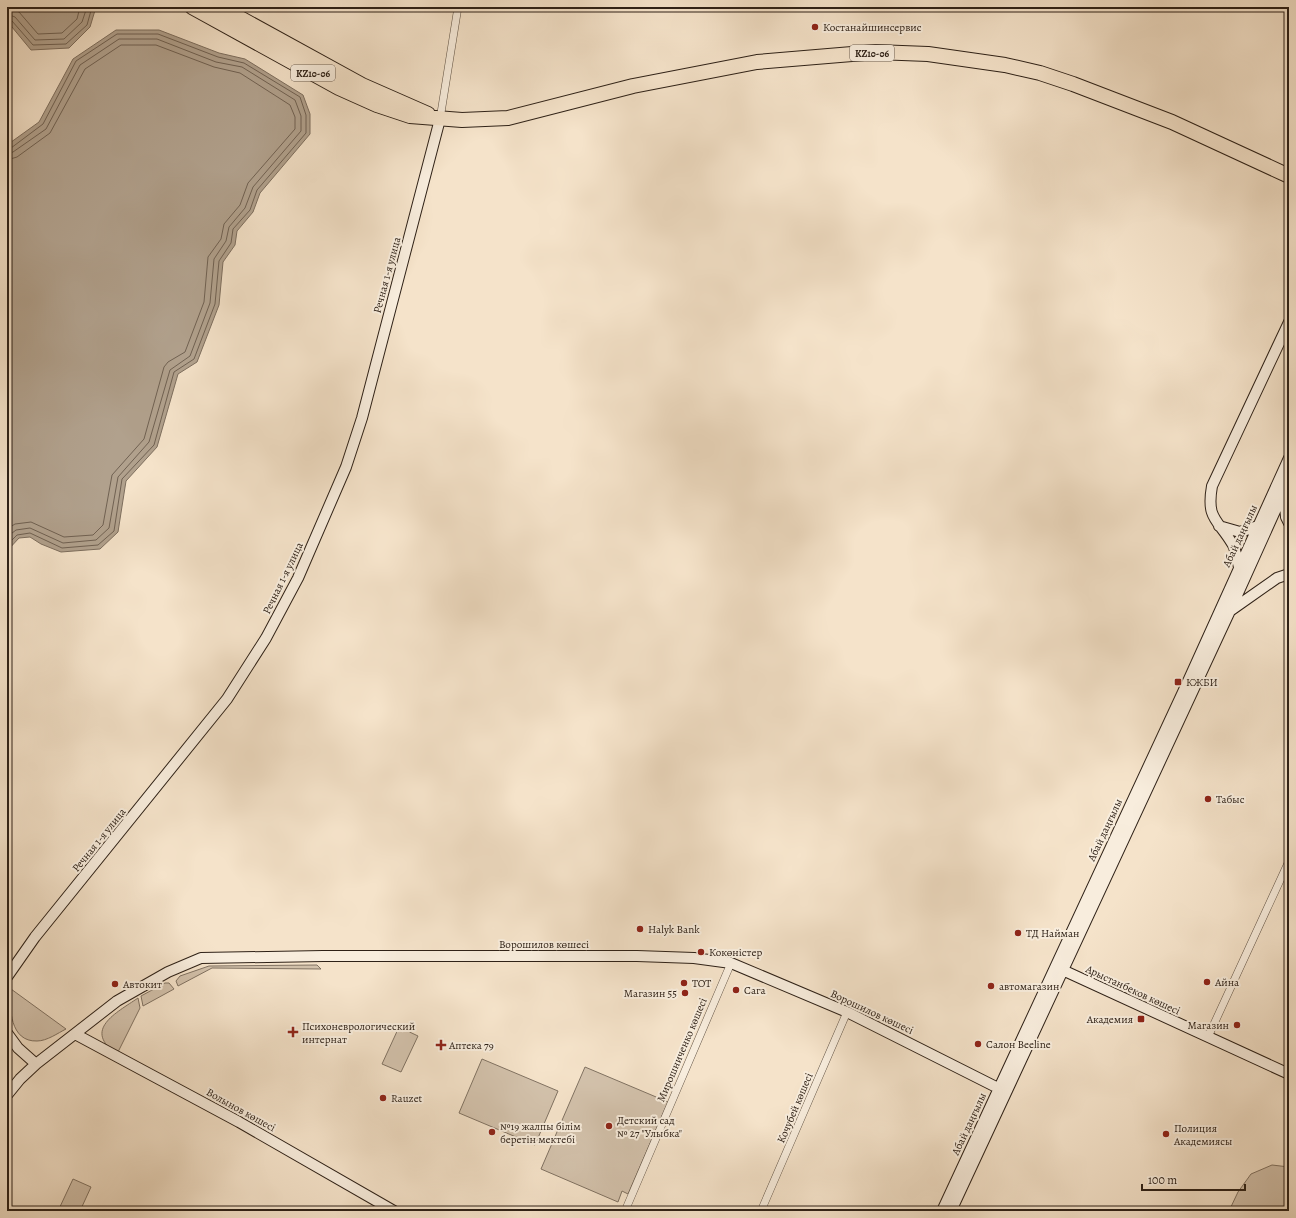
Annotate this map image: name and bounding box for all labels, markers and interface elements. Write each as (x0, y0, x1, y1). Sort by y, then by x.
place label: Костанайшинсервис (823, 20, 922, 35)
marker: Костанайшинсервис (810, 22, 820, 32)
road number: KZ10-06 (850, 45, 894, 61)
road number: KZ10-06 (291, 65, 335, 81)
street label: Речная 1-я улица (370, 234, 405, 315)
street label: Абай даңғылы (1219, 502, 1261, 571)
street label: Речная 1-я улица (259, 539, 307, 616)
place label: КЖБИ (1186, 675, 1218, 690)
marker: КЖБИ (1173, 677, 1183, 687)
place label: Табыс (1216, 792, 1245, 807)
marker: Табыс (1203, 794, 1213, 804)
street label: Абай даңғылы (1084, 796, 1126, 865)
street label: Речная 1-я улица (69, 804, 130, 875)
place label: Halyk Bank (648, 922, 700, 937)
marker: Halyk Bank (635, 924, 645, 934)
place label: ТД Найман (1026, 926, 1079, 941)
marker: ТД Найман (1013, 928, 1023, 938)
street label: Ворошилов көшесі (499, 937, 589, 952)
place label: Кокөністер (709, 945, 763, 960)
marker: Кокөністер (696, 947, 706, 957)
street label: Арыстанбеков көшесі (1082, 961, 1183, 1018)
place label: Айна (1214, 975, 1240, 990)
place label: ТОТ (692, 976, 711, 991)
place label: Автокит (122, 977, 162, 992)
marker: Айна (1202, 977, 1212, 987)
marker: ТОТ (679, 978, 689, 988)
marker: Автокит (110, 979, 120, 989)
place label: автомагазин (999, 979, 1059, 994)
marker: автомагазин (986, 981, 996, 991)
place label: Сага (744, 983, 767, 998)
marker: Сага (731, 985, 741, 995)
place label: Магазин 55 (624, 986, 677, 1001)
street label: Ворошилов көшесі (828, 986, 916, 1038)
marker: Магазин 55 (680, 988, 690, 998)
street label: Мирошниченко көшесі (653, 996, 711, 1104)
place label: Академия (1086, 1012, 1133, 1027)
marker: Академия (1136, 1014, 1146, 1024)
place label: Магазин (1187, 1018, 1229, 1033)
place label: Психоневрологический интернат (302, 1019, 415, 1047)
marker: Магазин (1232, 1020, 1242, 1030)
marker: Психоневрологический интернат (287, 1026, 299, 1038)
place label: Cалон Beeline (986, 1037, 1051, 1052)
place label: Аптека 79 (448, 1038, 494, 1053)
marker: Cалон Beeline (973, 1039, 983, 1049)
marker: Аптека 79 (436, 1040, 446, 1050)
street label: Кочубей көшесі (773, 1071, 817, 1145)
street label: Волынов көшесі (204, 1085, 278, 1135)
street label: Абай даңғылы (948, 1090, 990, 1159)
place label: Rauzet (391, 1091, 423, 1106)
marker: Rauzet (378, 1093, 388, 1103)
place label: Детский сад № 27 "Улыбка" (617, 1113, 682, 1141)
place label: №19 жалпы білім беретін мектебі (500, 1119, 581, 1147)
marker: Детский сад № 27 "Улыбка" (604, 1121, 614, 1131)
place label: Полиция Академиясы (1173, 1121, 1232, 1149)
marker: №19 жалпы білім беретін мектебі (487, 1127, 497, 1137)
marker: Полиция Академиясы (1161, 1129, 1171, 1139)
scale bar (1142, 1166, 1245, 1192)
text: 100 m (1148, 1172, 1177, 1188)

